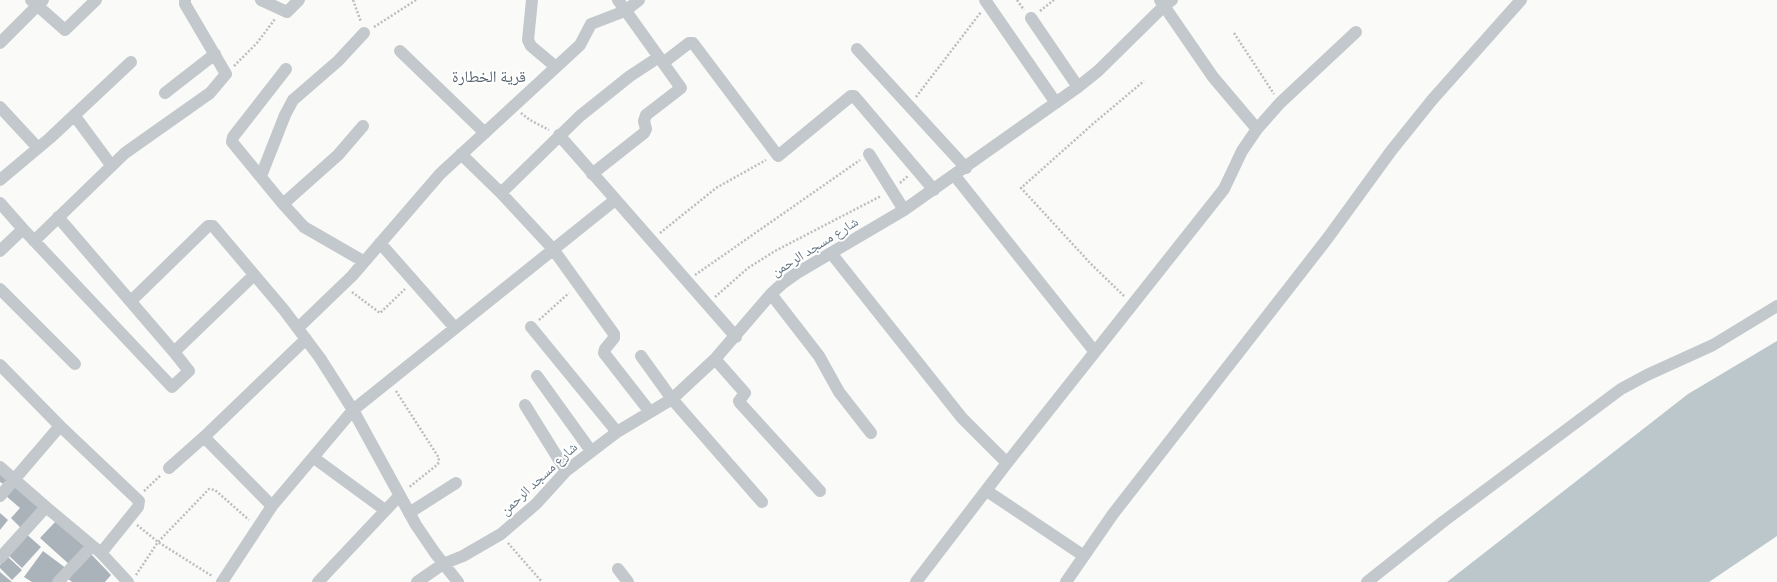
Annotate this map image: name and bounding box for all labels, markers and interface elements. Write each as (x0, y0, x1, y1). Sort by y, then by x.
district label: قرية الخطارة (452, 67, 526, 87)
street label: شارع مسجد الرحمن (768, 214, 862, 280)
street label: شارع مسجد الرحمن (497, 439, 581, 519)

